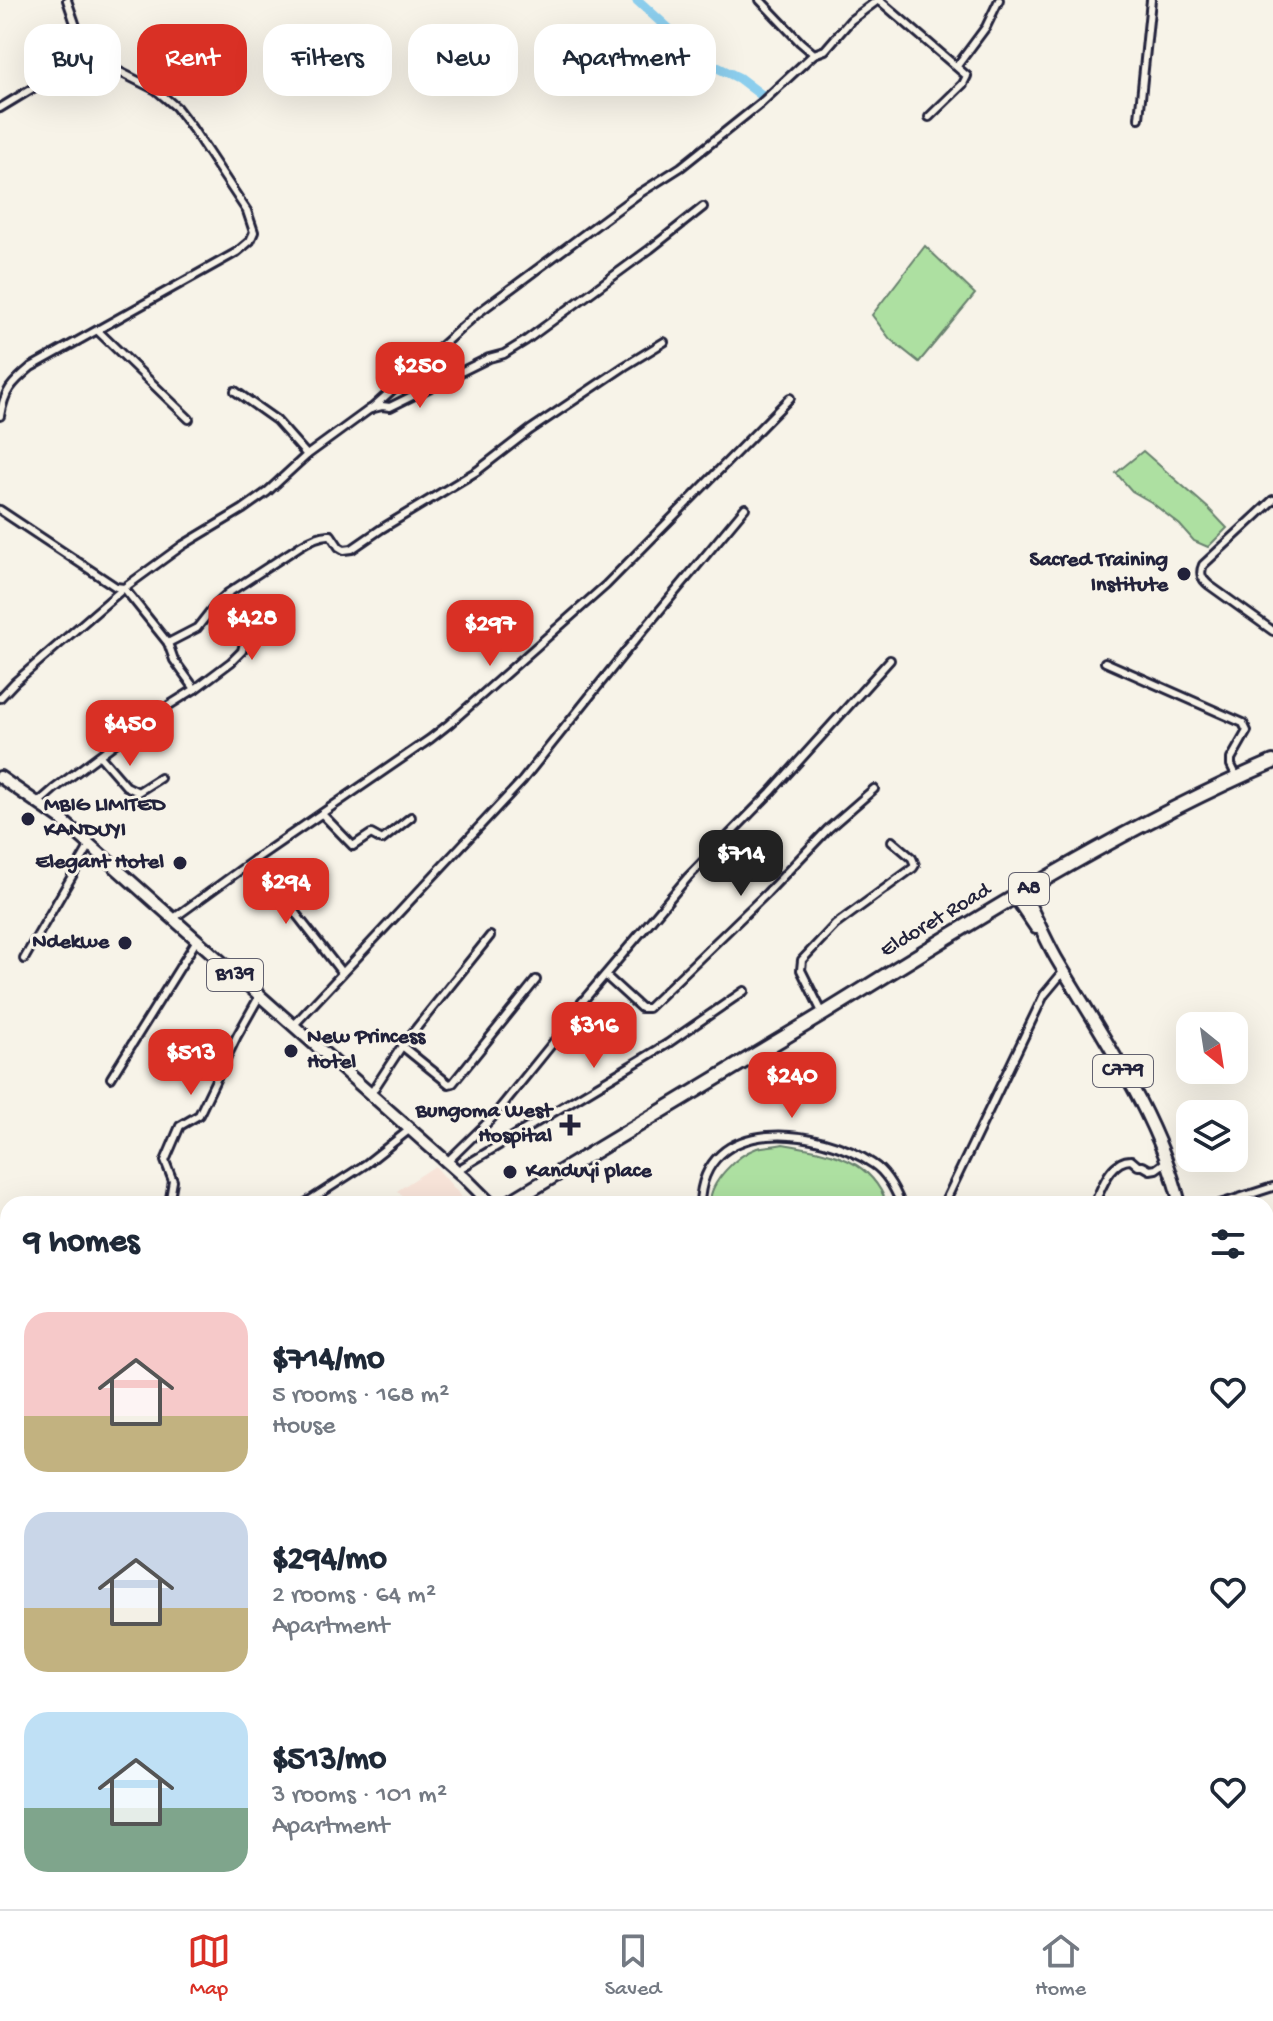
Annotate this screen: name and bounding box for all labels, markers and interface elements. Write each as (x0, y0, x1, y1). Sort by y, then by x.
chip: Buy (24, 24, 121, 96)
chip: Rent (137, 24, 247, 96)
chip: Filters (263, 24, 392, 96)
chip: New (408, 24, 518, 96)
chip: Apartment (534, 24, 716, 96)
pin: $250 (373, 342, 467, 410)
text: $250 (394, 352, 446, 383)
place label: Sacred Training Institute (1029, 548, 1169, 599)
marker: Sacred Training Institute (1175, 565, 1193, 583)
pin: $428 (205, 594, 299, 662)
pin: $297 (443, 600, 537, 668)
text: $428 (227, 604, 277, 635)
text: $297 (465, 610, 515, 641)
pin: $450 (83, 700, 177, 768)
text: $450 (104, 710, 156, 741)
place label: MBIG LIMITED KANDUYI (43, 793, 166, 844)
marker: MBIG LIMITED KANDUYI (19, 810, 37, 828)
pin: $714 (694, 830, 788, 898)
text: $714 (717, 840, 765, 871)
place label: Elegant Hotel (36, 850, 164, 876)
marker: Elegant Hotel (171, 854, 189, 872)
pin: $294 (239, 858, 333, 926)
text: $294 (261, 868, 311, 899)
road number: A8 (1009, 873, 1049, 905)
street label: Eldoret Road (876, 877, 998, 964)
place label: Ndekwe (32, 930, 110, 956)
marker: Ndekwe (116, 934, 134, 952)
road number: B139 (207, 959, 263, 991)
pin: $316 (547, 1002, 641, 1070)
text: $316 (570, 1012, 618, 1043)
north arrow (1176, 1012, 1248, 1084)
map controls (1176, 1012, 1248, 1172)
place label: New Princess Hotel (307, 1025, 427, 1076)
pin: $513 (144, 1029, 238, 1097)
text: $513 (166, 1039, 216, 1070)
marker: New Princess Hotel (282, 1042, 300, 1060)
pin: $240 (745, 1052, 839, 1120)
road number: C779 (1093, 1055, 1153, 1087)
text: $240 (766, 1062, 818, 1093)
place label: Bungoma West Hospital (415, 1099, 554, 1150)
button: layers (1176, 1100, 1248, 1172)
marker: Bungoma West Hospital (559, 1114, 581, 1136)
place label: Kanduyi place (525, 1159, 652, 1185)
marker: Kanduyi place (501, 1163, 519, 1181)
icon: filters (1206, 1222, 1250, 1266)
text: 9 homes (24, 1224, 139, 1264)
text: $714/mo (272, 1341, 385, 1381)
icon: home (88, 1344, 184, 1440)
icon: heart (1206, 1370, 1250, 1414)
text: 5 rooms · 168 m² (272, 1381, 449, 1412)
text: House (272, 1412, 336, 1443)
text: $294/mo (272, 1541, 387, 1581)
icon: home (88, 1544, 184, 1640)
icon: heart (1206, 1570, 1250, 1614)
text: 2 rooms · 64 m² (272, 1581, 436, 1612)
text: Apartment (272, 1612, 389, 1643)
text: $513/mo (272, 1741, 386, 1781)
icon: home (88, 1744, 184, 1840)
icon: heart (1206, 1770, 1250, 1814)
text: 3 rooms · 101 m² (272, 1781, 447, 1812)
text: Apartment (272, 1812, 389, 1843)
tab: Map (187, 1929, 231, 2003)
tab: Saved (605, 1929, 661, 2003)
tab: Home (1035, 1929, 1086, 2003)

